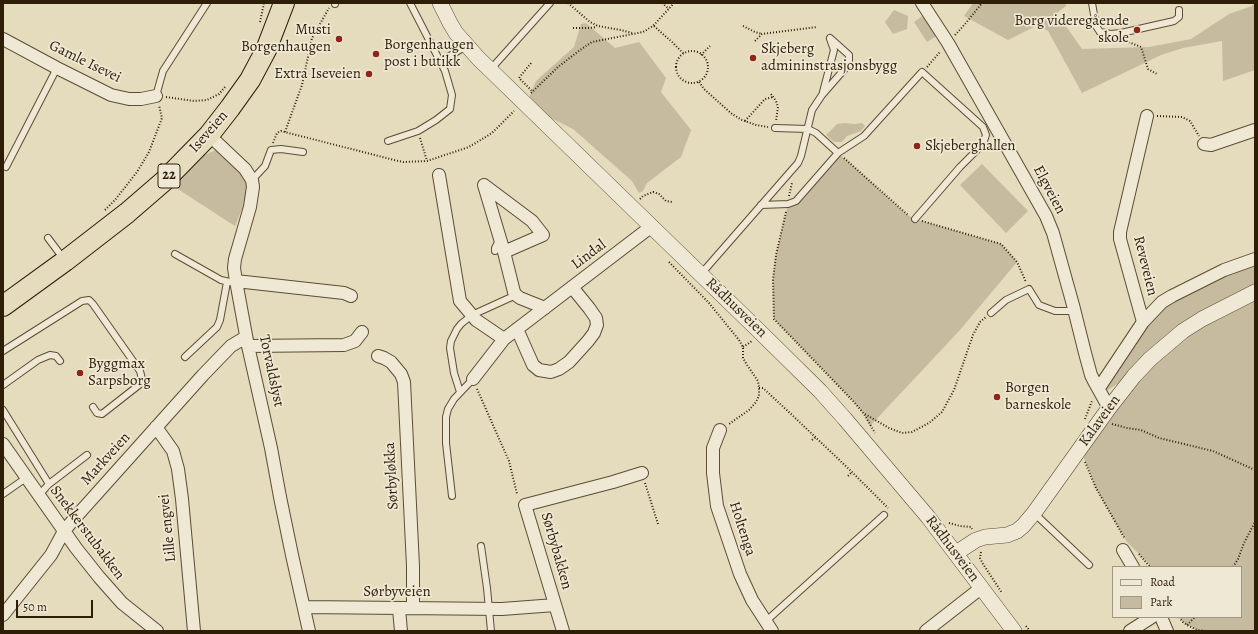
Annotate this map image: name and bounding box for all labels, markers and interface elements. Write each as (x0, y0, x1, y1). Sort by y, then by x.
place label: Borg videregående skole (1015, 12, 1129, 47)
place label: Musti Borgenhaugen (241, 21, 331, 56)
marker: Borg videregående skole (1132, 25, 1142, 35)
marker: Musti Borgenhaugen (334, 34, 344, 44)
place label: Borgenhaugen post i butikk (384, 36, 474, 71)
street label: Gamle Isevei (46, 37, 124, 87)
place label: Skjeberg admininstrasjonsbygg (761, 40, 897, 75)
marker: Borgenhaugen post i butikk (371, 49, 381, 59)
marker: Skjeberg admininstrasjonsbygg (748, 53, 758, 63)
place label: Extra Iseveien (274, 65, 361, 83)
marker: Extra Iseveien (364, 69, 374, 79)
street label: Iseveien (186, 107, 232, 157)
place label: Skjeberghallen (925, 137, 1016, 155)
marker: Skjeberghallen (912, 141, 922, 151)
street label: Elgveien (1029, 163, 1069, 217)
road number: 22 (158, 164, 180, 188)
street label: Reveveien (1129, 234, 1161, 298)
street label: Lindal (568, 236, 610, 274)
street label: Rådhusveien (702, 274, 770, 342)
street label: Torvaldslyst (255, 333, 287, 409)
place label: Byggmax Sarpsborg (88, 355, 151, 390)
marker: Byggmax Sarpsborg (75, 368, 85, 378)
place label: Borgen barneskole (1005, 379, 1071, 414)
marker: Borgen barneskole (992, 392, 1002, 402)
street label: Kalaveien (1075, 392, 1125, 450)
street label: Markveien (78, 429, 134, 489)
street label: Sørbyløkka (381, 442, 403, 510)
street label: Snekkerstubakken (46, 482, 128, 584)
street label: Lille engvei (155, 493, 181, 563)
street label: Holtenga (725, 499, 759, 559)
street label: Sørbybakken (536, 511, 576, 591)
street label: Rådhusveien (921, 512, 983, 586)
legend (1112, 566, 1242, 618)
text: Road (1150, 574, 1175, 590)
street label: Sørbyveien (363, 583, 431, 601)
scale bar (18, 592, 95, 618)
text: Park (1150, 594, 1173, 610)
text: 50 m (23, 599, 47, 615)

